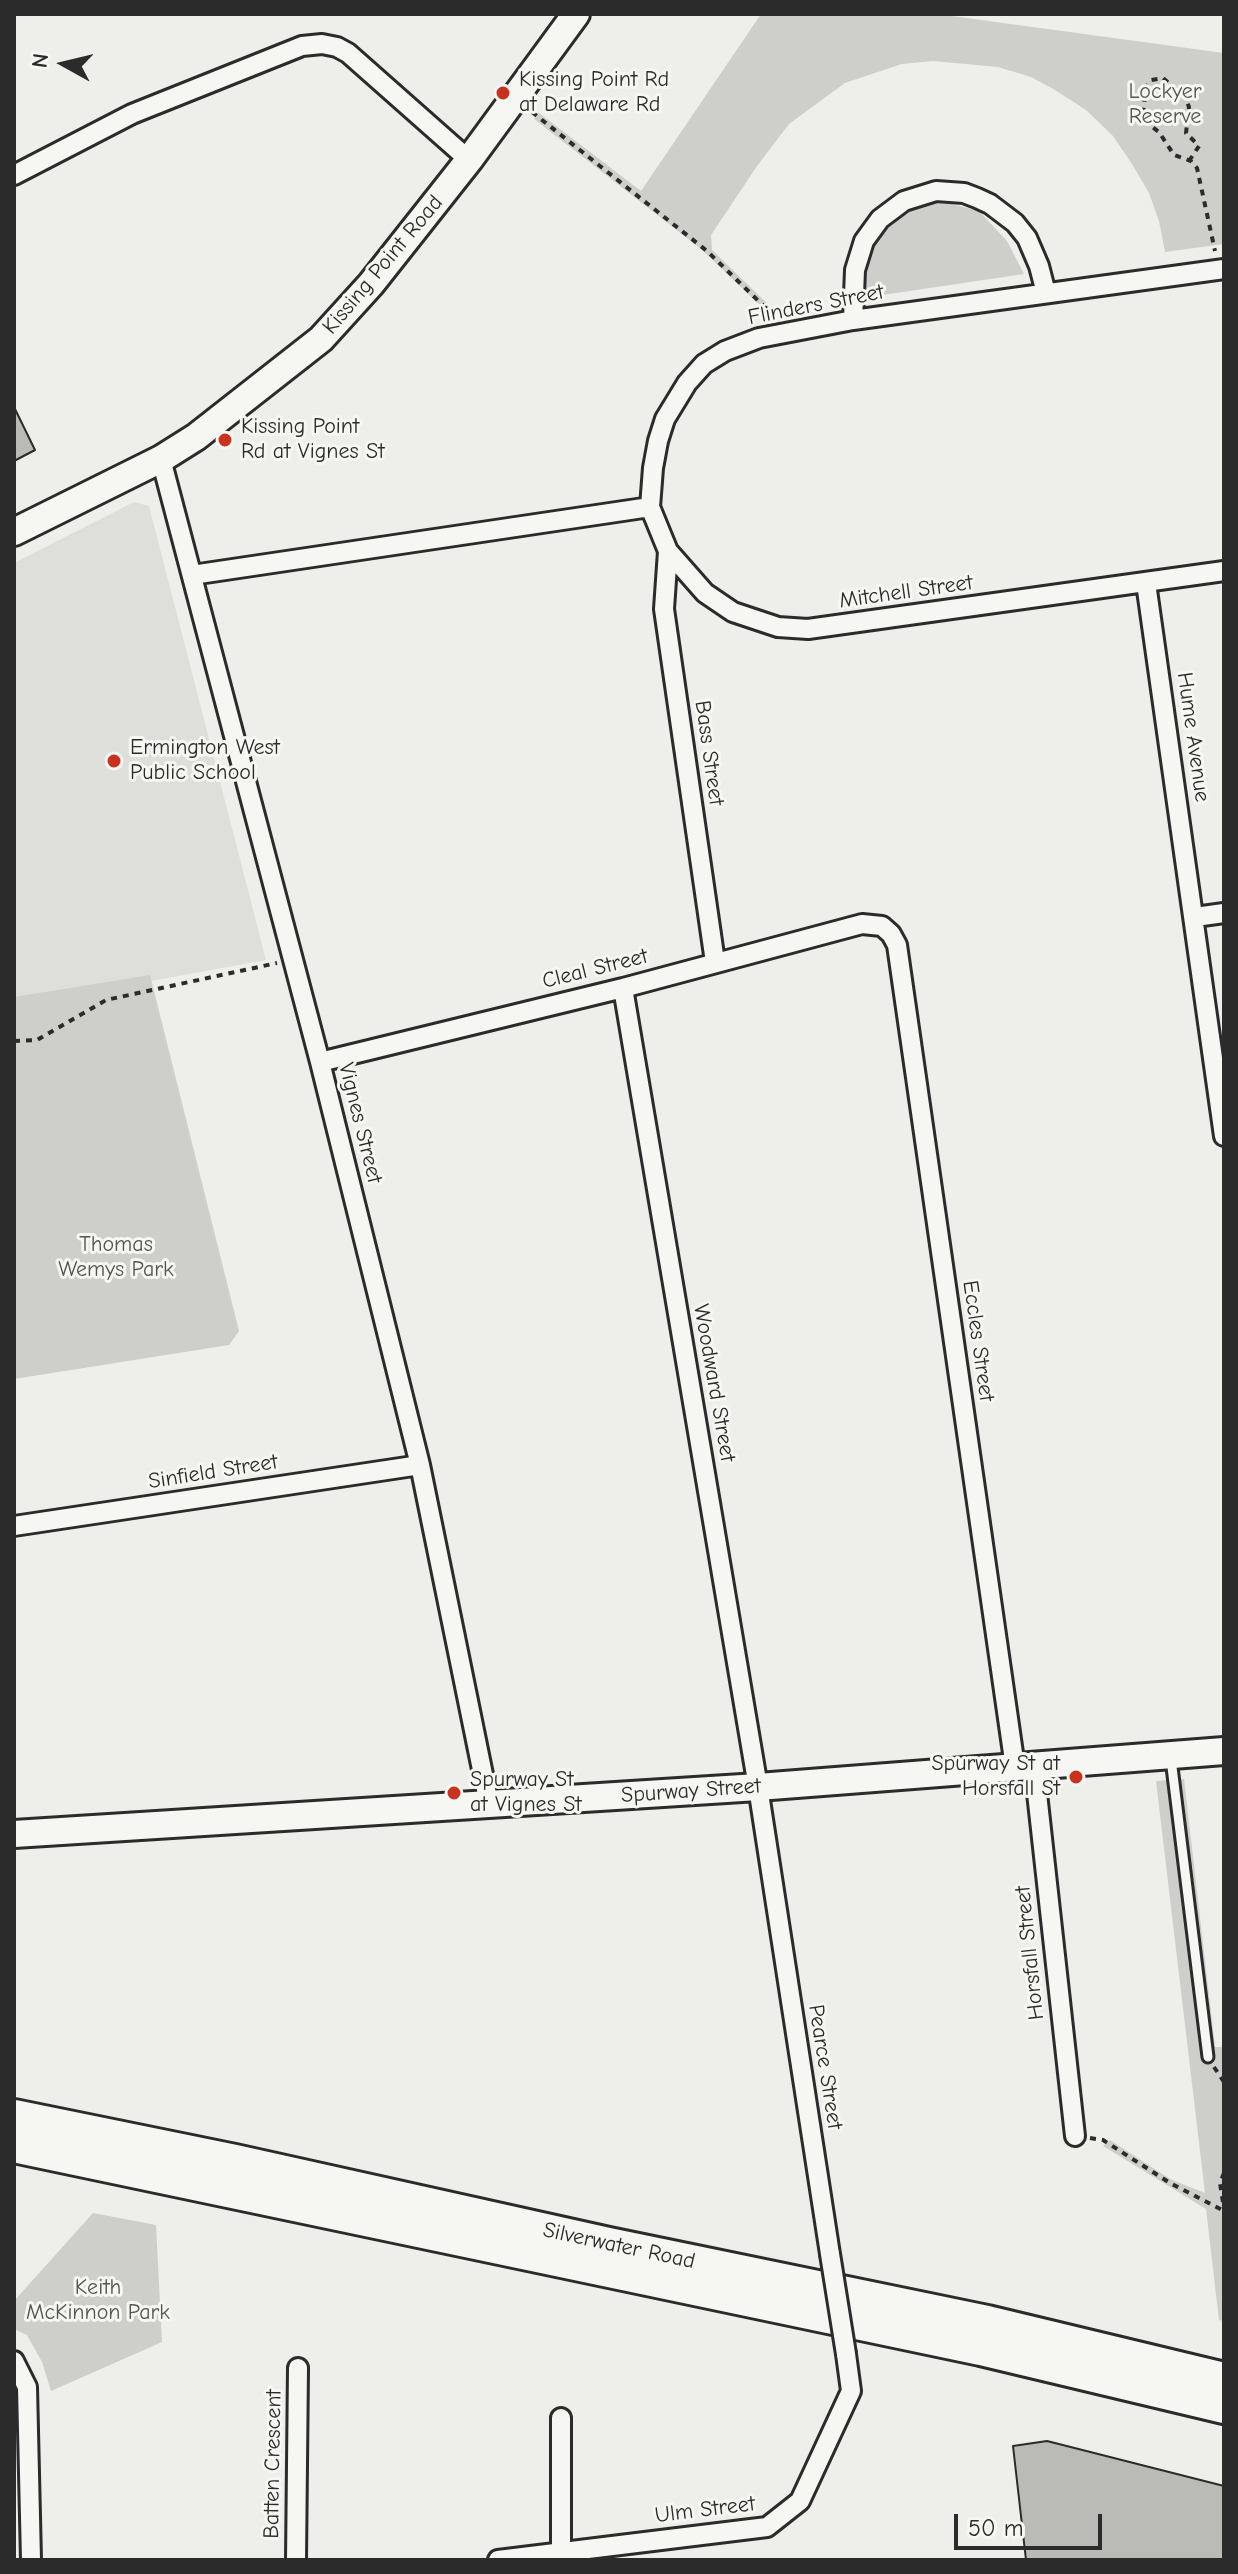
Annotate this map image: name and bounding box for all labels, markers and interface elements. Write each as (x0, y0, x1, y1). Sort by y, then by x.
north arrow (24, 24, 104, 104)
text: N (26, 52, 54, 70)
place label: Kissing Point Rd at Delaware Rd (519, 67, 669, 118)
park label: Lockyer Reserve (1129, 79, 1201, 130)
marker: Kissing Point Rd at Delaware Rd (494, 84, 512, 102)
street label: Kissing Point Road (317, 190, 449, 340)
street label: Flinders Street (746, 279, 886, 331)
place label: Kissing Point Rd at Vignes St (241, 414, 384, 466)
marker: Kissing Point Rd at Vignes St (216, 431, 234, 449)
street label: Mitchell Street (838, 570, 974, 614)
street label: Hume Avenue (1171, 670, 1215, 804)
street label: Bass Street (689, 699, 729, 807)
place label: Ermington West Public School (130, 735, 280, 786)
marker: Ermington West Public School (105, 752, 123, 770)
street label: Cleal Street (539, 943, 651, 995)
street label: Vignes Street (332, 1060, 388, 1186)
park label: Thomas Wemys Park (58, 1232, 174, 1284)
street label: Eccles Street (956, 1279, 1000, 1403)
street label: Woodward Street (687, 1302, 741, 1464)
street label: Sinfield Street (147, 1449, 279, 1495)
place label: Spurway St at Horsfall St (931, 1751, 1060, 1802)
place label: Spurway St at Vignes St (470, 1767, 582, 1818)
marker: Spurway St at Horsfall St (1067, 1768, 1085, 1786)
street label: Spurway Street (620, 1773, 762, 1809)
marker: Spurway St at Vignes St (445, 1784, 463, 1802)
street label: Horsfall Street (1010, 1885, 1050, 2021)
street label: Pearce Street (802, 2003, 848, 2131)
street label: Silverwater Road (541, 2217, 697, 2275)
park label: Keith McKinnon Park (26, 2275, 170, 2326)
street label: Batten Crescent (258, 2389, 288, 2539)
street label: Ulm Street (653, 2491, 757, 2529)
scale bar (958, 2498, 1106, 2548)
text: 50 m (968, 2514, 1024, 2542)

